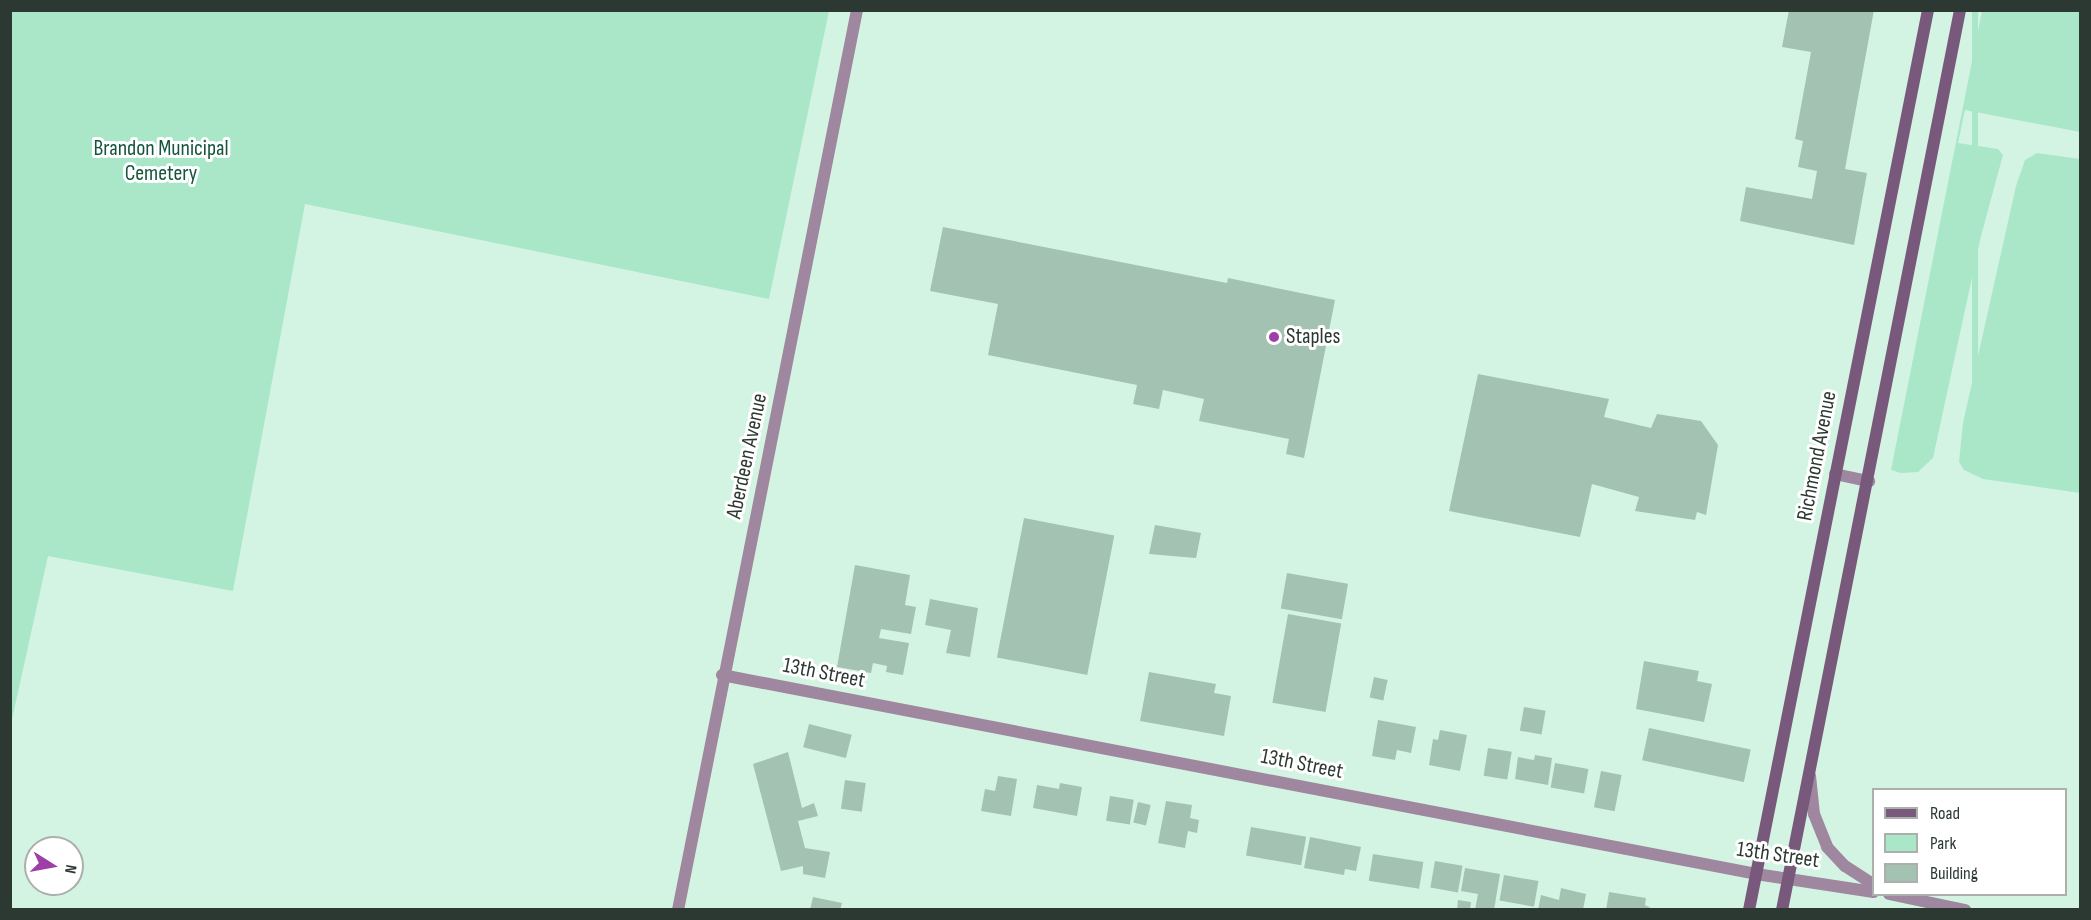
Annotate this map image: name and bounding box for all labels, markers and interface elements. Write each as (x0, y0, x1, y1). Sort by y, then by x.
park label: Brandon Municipal Cemetery (93, 135, 229, 186)
place label: Staples (1286, 324, 1340, 350)
marker: Staples (1267, 330, 1281, 344)
street label: Richmond Avenue (1791, 389, 1843, 523)
street label: Aberdeen Avenue (721, 391, 773, 521)
street label: 13th Street (781, 652, 867, 694)
street label: 13th Street (1259, 743, 1345, 785)
legend (1872, 788, 2067, 896)
text: Road (1930, 803, 1960, 824)
text: Park (1930, 833, 1956, 854)
north arrow (24, 836, 84, 896)
street label: 13th Street (1735, 836, 1821, 874)
text: N (60, 863, 80, 875)
text: Building (1930, 863, 1978, 884)

